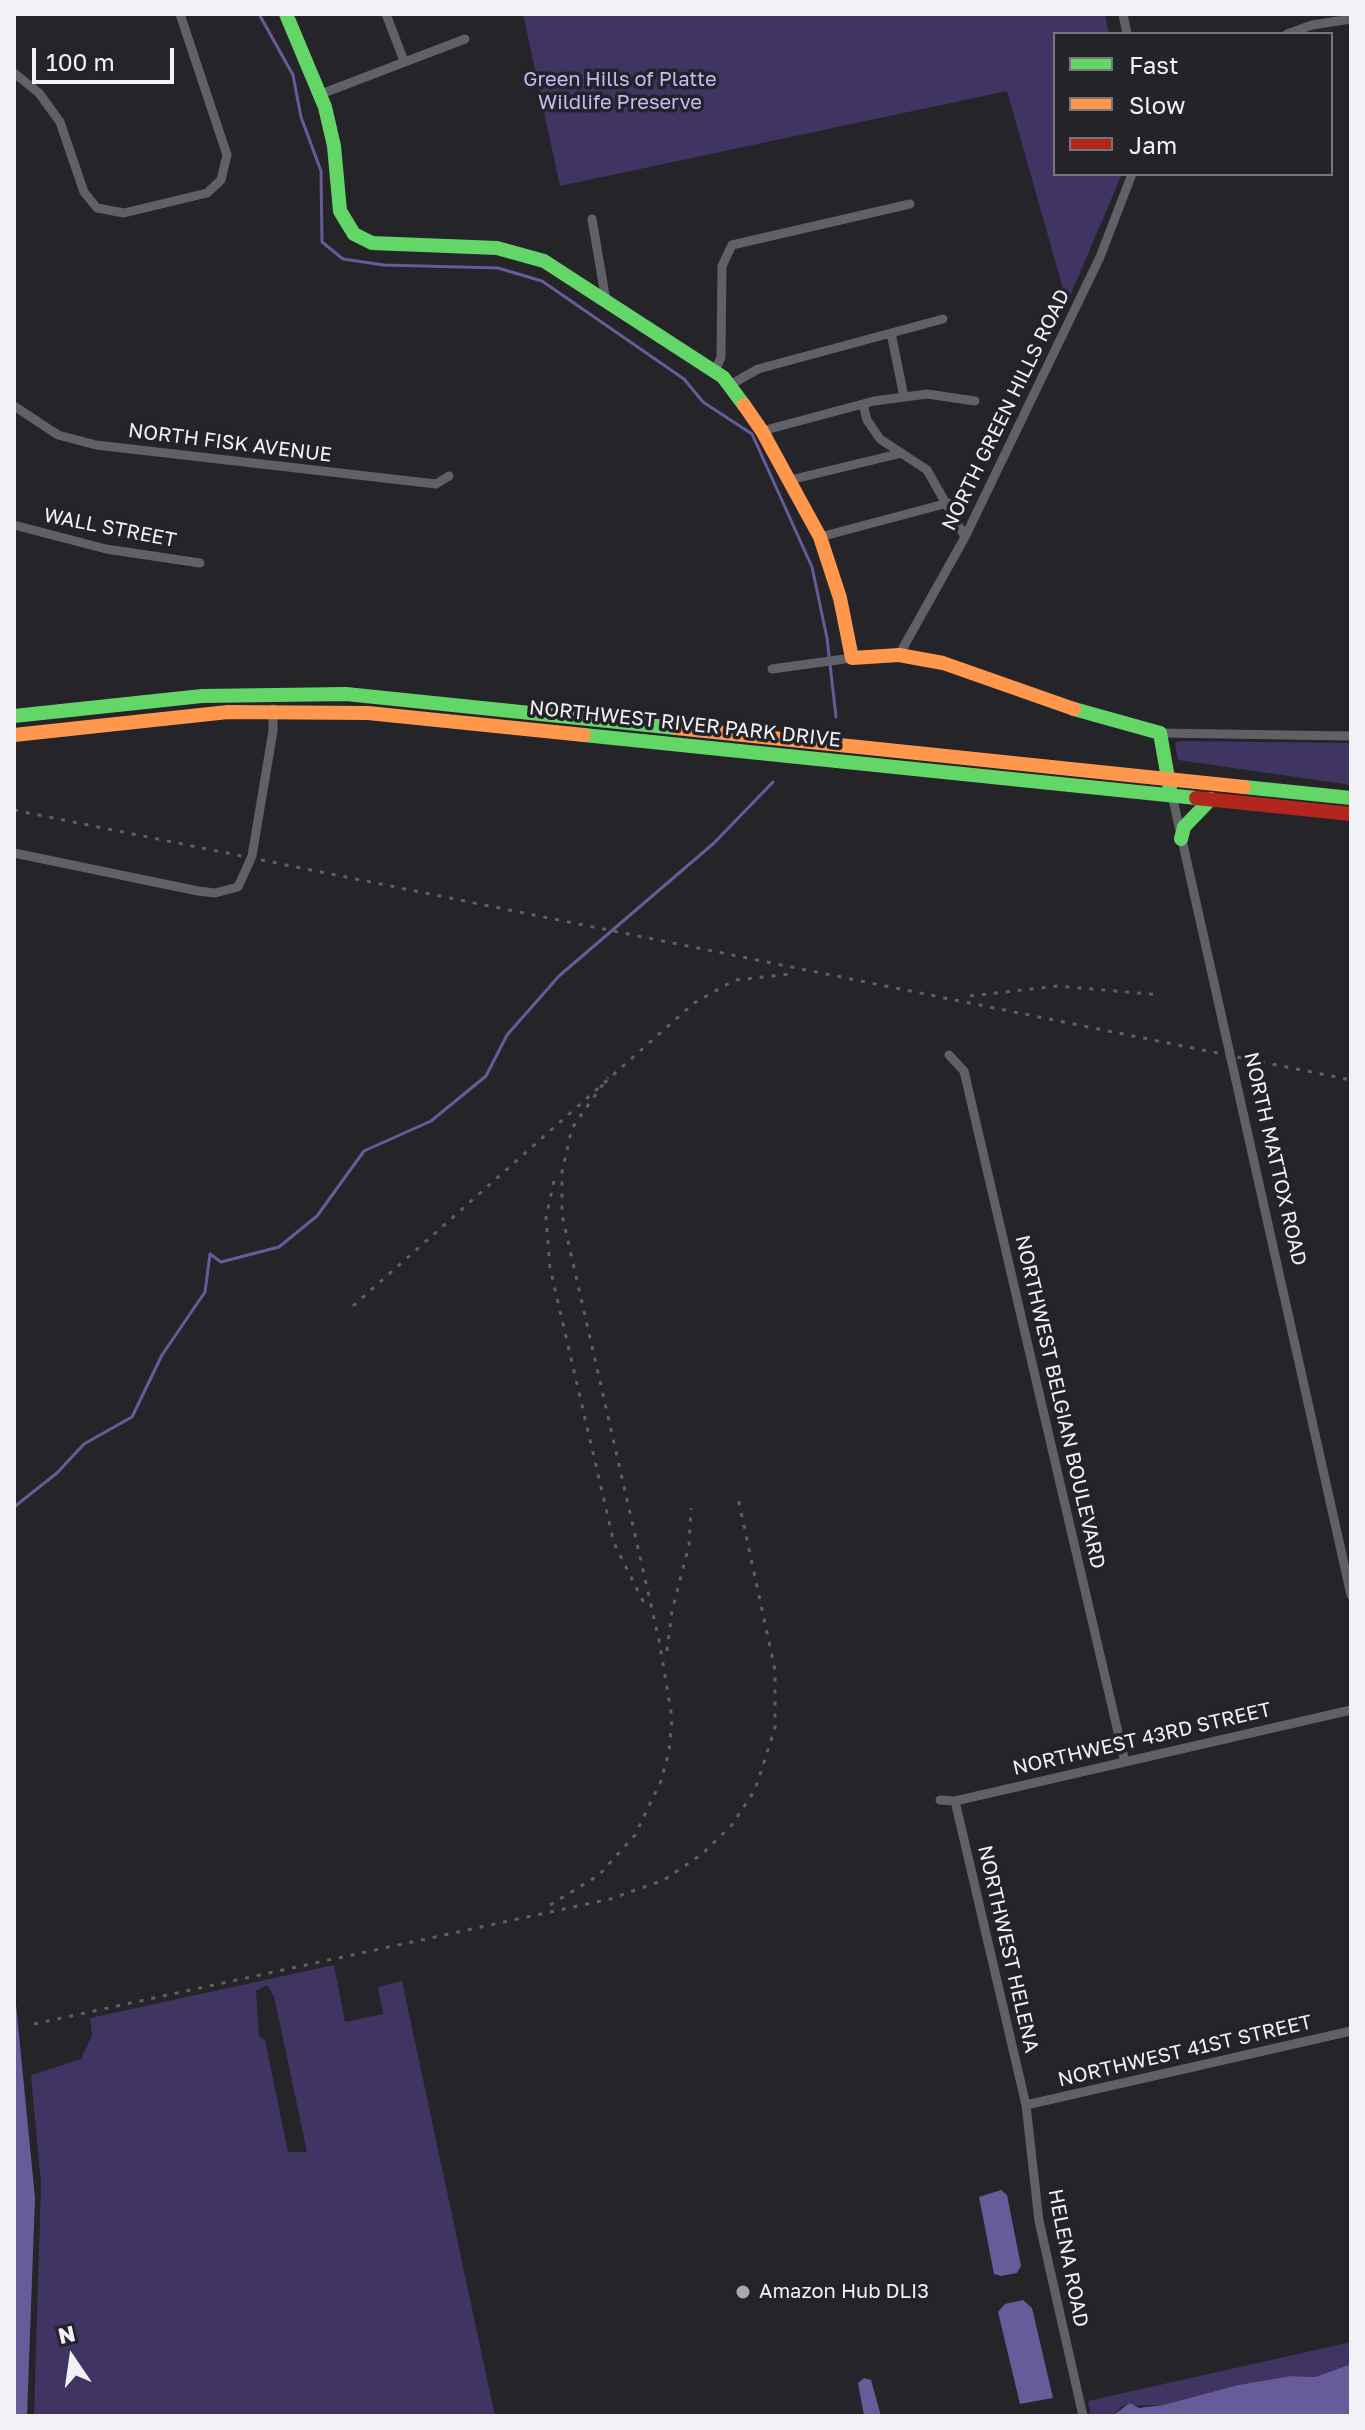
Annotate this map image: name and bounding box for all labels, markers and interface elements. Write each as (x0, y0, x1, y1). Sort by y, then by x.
scale bar (36, 32, 178, 82)
legend (1053, 32, 1333, 176)
text: 100 m (46, 47, 115, 76)
text: Fast (1129, 50, 1179, 79)
park label: Green Hills of Platte Wildlife Preserve (523, 68, 717, 115)
text: Slow (1129, 90, 1185, 119)
text: Jam (1129, 130, 1177, 159)
street label: NORTH GREEN HILLS ROAD (937, 285, 1075, 535)
street label: NORTH FISK AVENUE (127, 419, 333, 467)
street label: WALL STREET (42, 503, 178, 553)
street label: NORTHWEST RIVER PARK DRIVE (528, 696, 842, 752)
street label: NORTH MATTOX ROAD (1239, 1050, 1311, 1268)
street label: NORTHWEST BELGIAN BOULEVARD (1010, 1233, 1110, 1571)
street label: NORTHWEST 43RD STREET (1010, 1698, 1274, 1780)
street label: NORTHWEST HELENA (972, 1843, 1044, 2055)
street label: NORTHWEST 41ST STREET (1056, 2010, 1314, 2092)
street label: HELENA ROAD (1043, 2187, 1093, 2329)
place label: Amazon Hub DLI3 (759, 2280, 929, 2304)
marker: Amazon Hub DLI3 (734, 2283, 752, 2301)
north arrow (32, 2318, 112, 2398)
text: N (55, 2319, 78, 2349)

